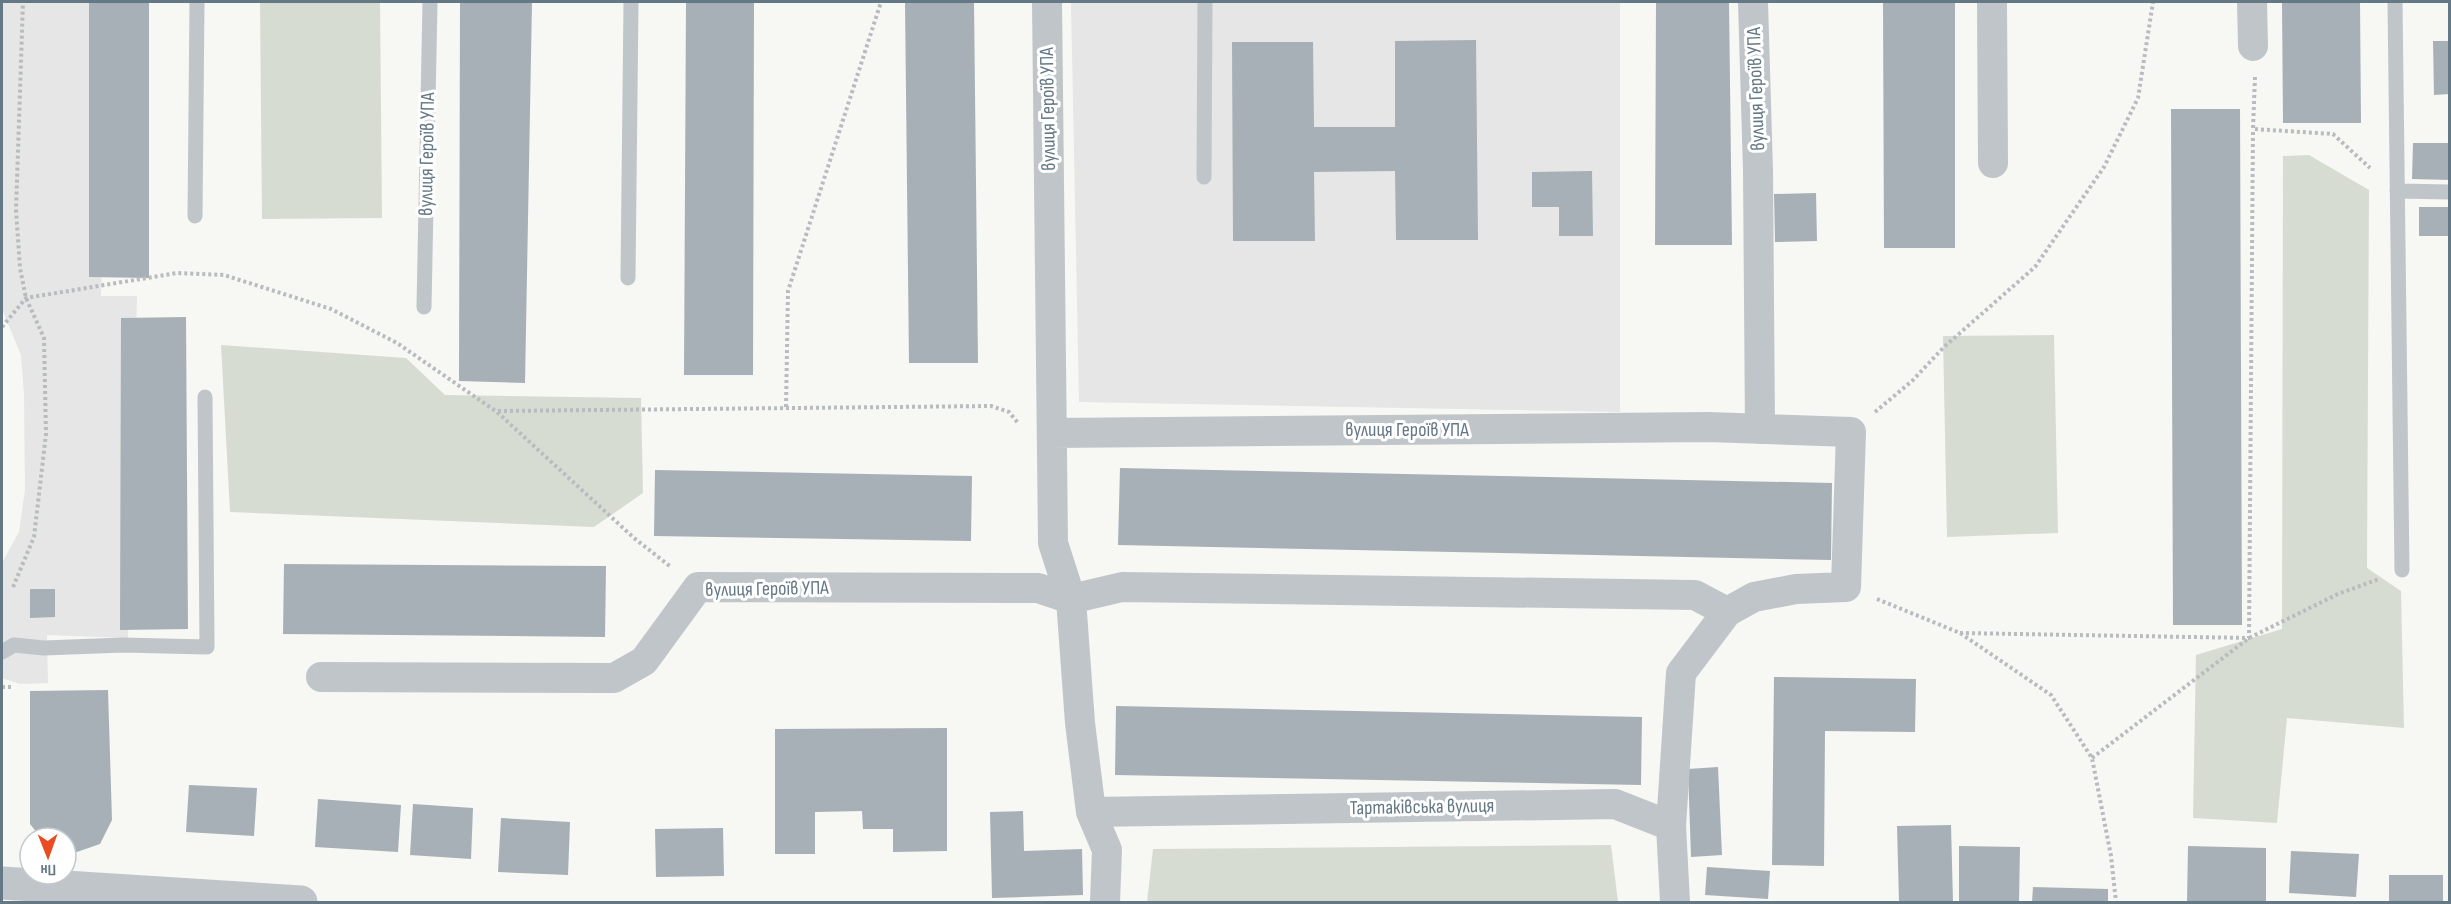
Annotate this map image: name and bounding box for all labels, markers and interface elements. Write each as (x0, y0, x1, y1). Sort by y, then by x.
street label: вулиця Героїв УПА (1742, 26, 1770, 151)
street label: вулиця Героїв УПА (1035, 47, 1061, 171)
street label: вулиця Героїв УПА (414, 92, 440, 216)
street label: вулиця Героїв УПА (1345, 418, 1469, 442)
street label: вулиця Героїв УПА (705, 576, 829, 602)
street label: Тартаківська вулиця (1349, 794, 1495, 820)
north arrow (18, 826, 78, 886)
text: Пн (40, 860, 56, 879)

